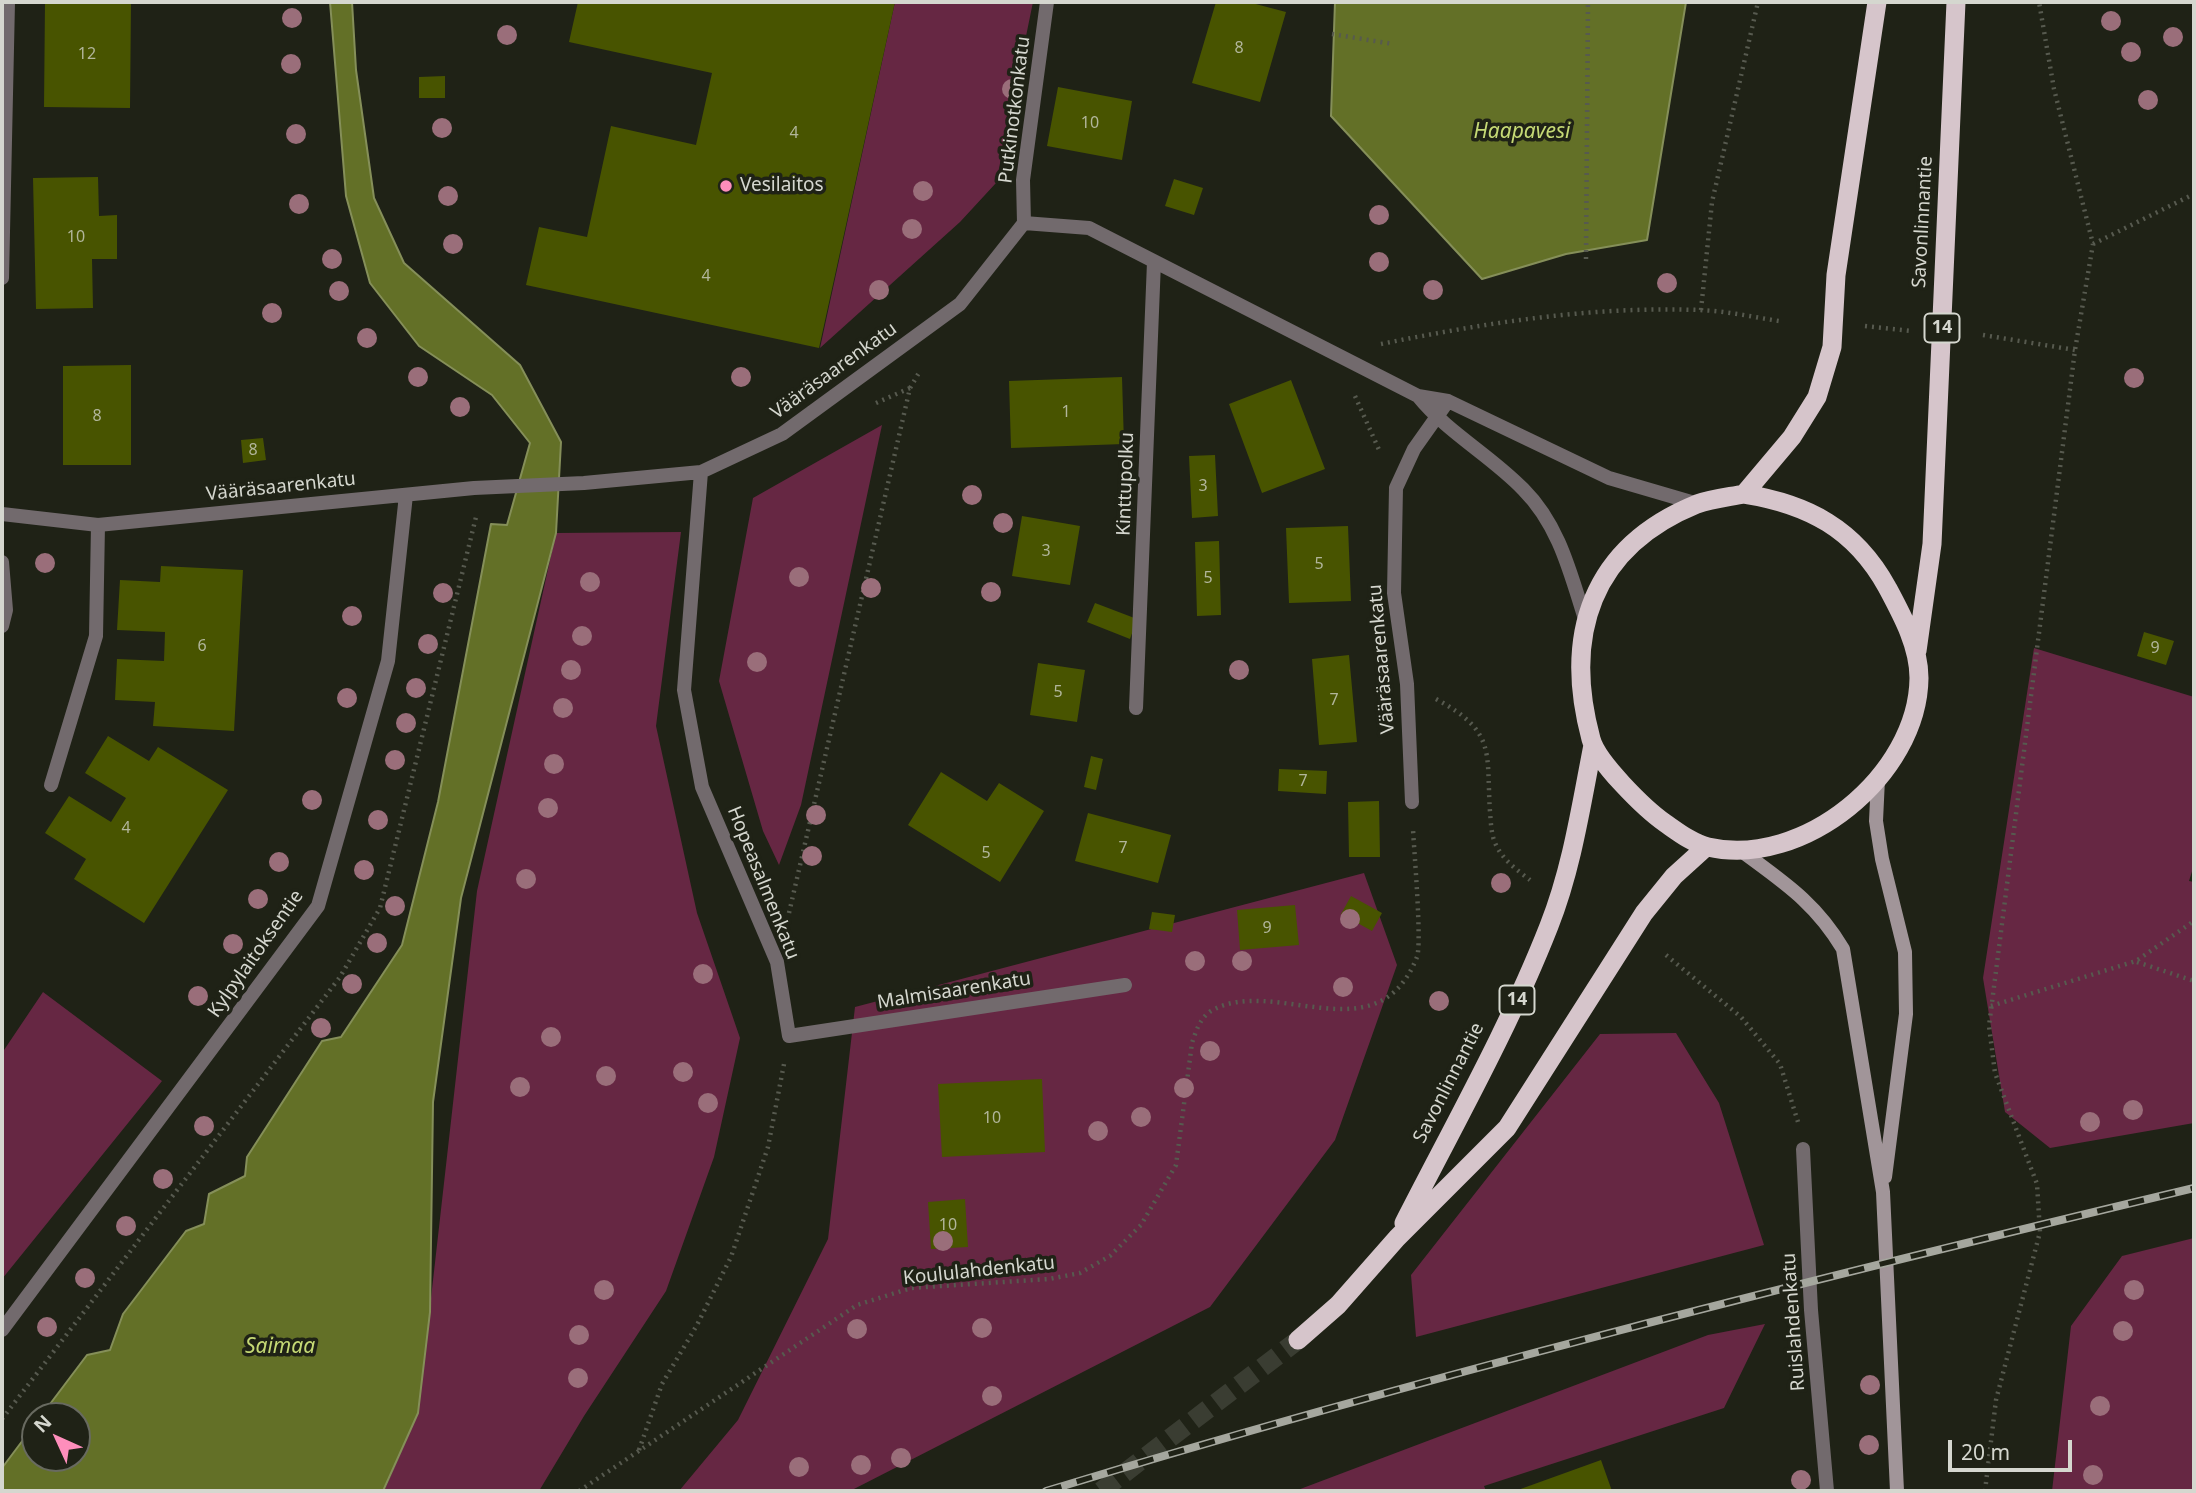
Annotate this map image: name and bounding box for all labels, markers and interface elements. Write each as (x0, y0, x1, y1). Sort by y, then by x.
street label: Putkinotkonkatu (995, 35, 1035, 185)
house number: 8 (1234, 38, 1244, 58)
house number: 12 (78, 44, 96, 64)
house number: 10 (1081, 113, 1099, 133)
water label: Haapavesi (1474, 119, 1570, 145)
house number: 4 (789, 123, 799, 143)
street label: Savonlinnantie (1908, 155, 1938, 289)
place label: Vesilaitos (740, 175, 824, 197)
marker: Vesilaitos (718, 178, 734, 194)
house number: 10 (67, 227, 85, 247)
house number: 4 (701, 266, 711, 286)
road number: 14 (1924, 314, 1960, 342)
street label: Vääräsaarenkatu (767, 318, 901, 424)
house number: 1 (1061, 402, 1071, 422)
house number: 8 (92, 406, 102, 426)
street label: Kinttupolku (1113, 432, 1139, 536)
house number: 8 (248, 440, 258, 460)
street label: Vääräsaarenkatu (205, 468, 357, 506)
house number: 3 (1198, 476, 1208, 496)
house number: 3 (1041, 541, 1051, 561)
house number: 5 (1314, 554, 1324, 574)
house number: 5 (1203, 568, 1213, 588)
street label: Vääräsaarenkatu (1364, 583, 1400, 735)
house number: 6 (197, 636, 207, 656)
house number: 9 (2150, 638, 2160, 658)
house number: 5 (1053, 682, 1063, 702)
house number: 7 (1329, 690, 1339, 710)
house number: 7 (1298, 771, 1308, 791)
street label: Hopeasalmenkatu (722, 803, 804, 963)
house number: 4 (121, 818, 131, 838)
house number: 7 (1118, 838, 1128, 858)
house number: 5 (981, 843, 991, 863)
street label: Kylpylaitoksentie (204, 886, 308, 1022)
house number: 9 (1262, 918, 1272, 938)
street label: Malmisaarenkatu (876, 968, 1032, 1014)
road number: 14 (1500, 986, 1534, 1015)
street label: Savonlinnantie (1409, 1019, 1489, 1147)
house number: 10 (983, 1108, 1001, 1128)
house number: 10 (939, 1215, 957, 1235)
street label: Koululahdenkatu (902, 1252, 1056, 1290)
street label: Ruislahdenkatu (1778, 1252, 1810, 1392)
water label: Saimaa (245, 1334, 315, 1360)
north arrow (21, 1402, 91, 1472)
text: N (28, 1409, 57, 1438)
scale bar (1951, 1426, 2075, 1470)
text: 20 m (1961, 1438, 2010, 1466)

